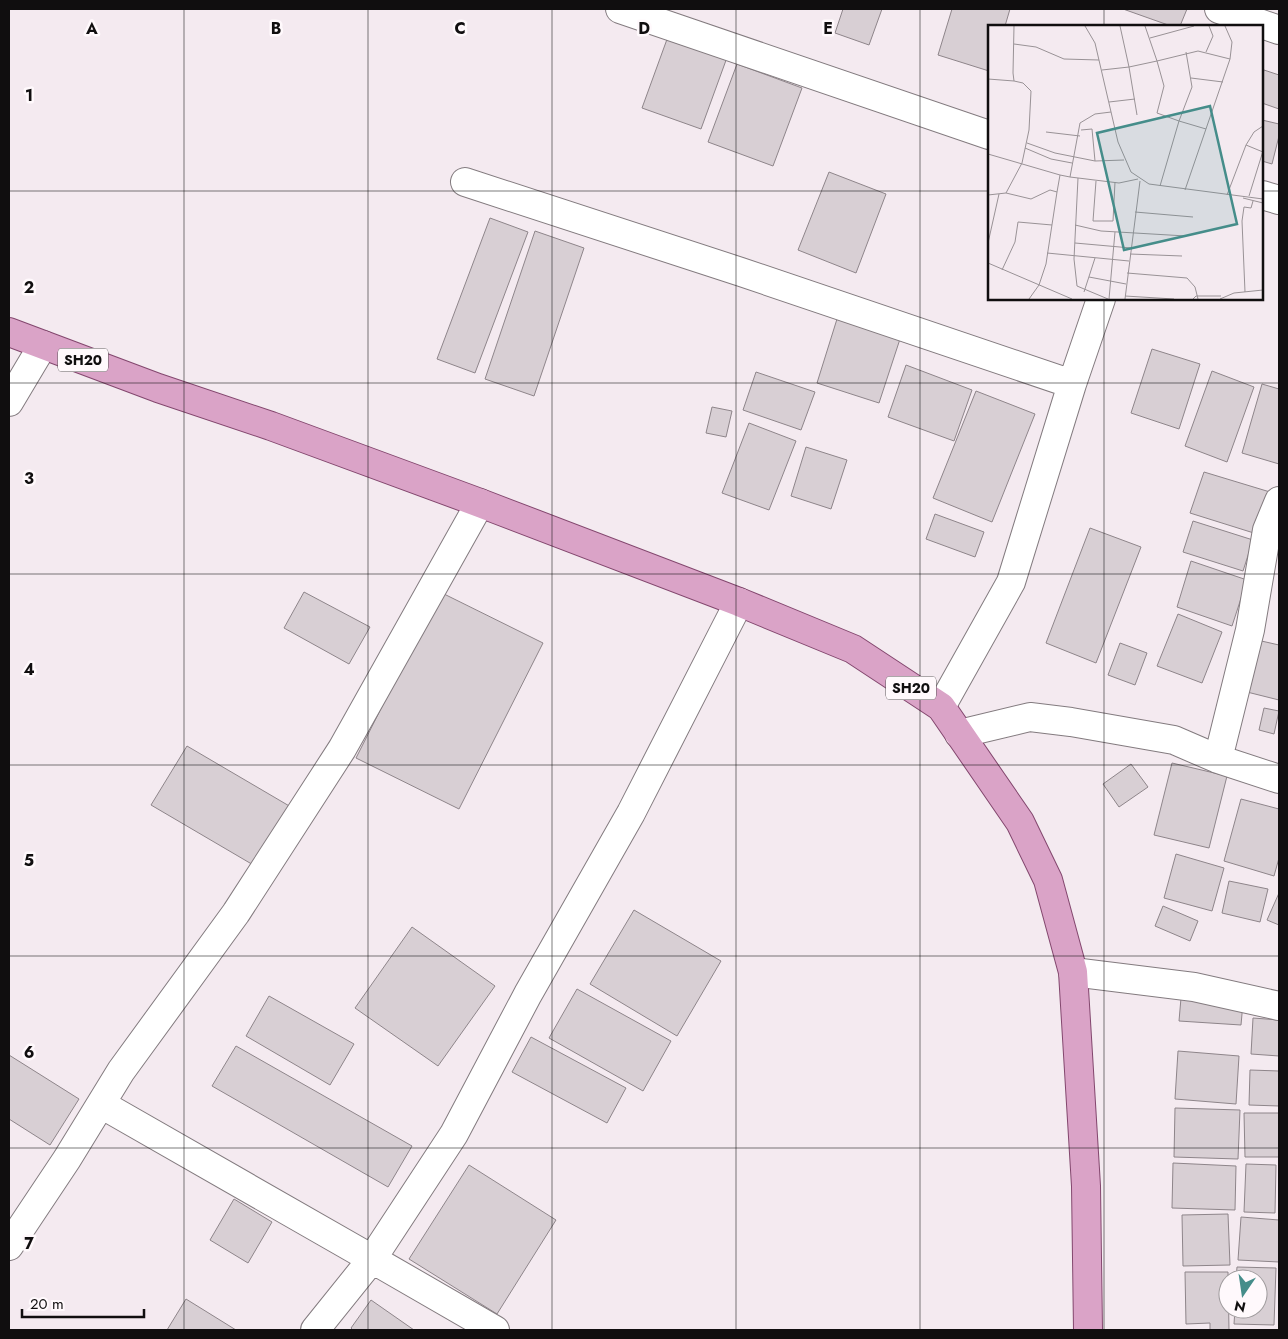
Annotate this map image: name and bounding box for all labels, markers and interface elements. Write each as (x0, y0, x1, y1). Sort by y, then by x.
text: A (85, 17, 98, 40)
text: B (271, 17, 281, 40)
text: C (454, 17, 466, 40)
text: D (638, 17, 650, 40)
text: E (823, 17, 833, 40)
inset map (988, 25, 1263, 300)
text: 1 (25, 84, 33, 107)
text: 2 (24, 276, 34, 299)
road number: SH20 (58, 348, 108, 372)
text: 3 (24, 467, 34, 490)
text: 4 (23, 658, 35, 681)
road number: SH20 (886, 676, 936, 700)
text: 5 (24, 849, 34, 872)
text: 6 (24, 1041, 34, 1064)
text: 7 (24, 1232, 34, 1255)
north arrow (1218, 1269, 1268, 1319)
scale bar (22, 1286, 145, 1318)
text: 20 m (30, 1293, 64, 1315)
text: N (1232, 1296, 1248, 1318)

